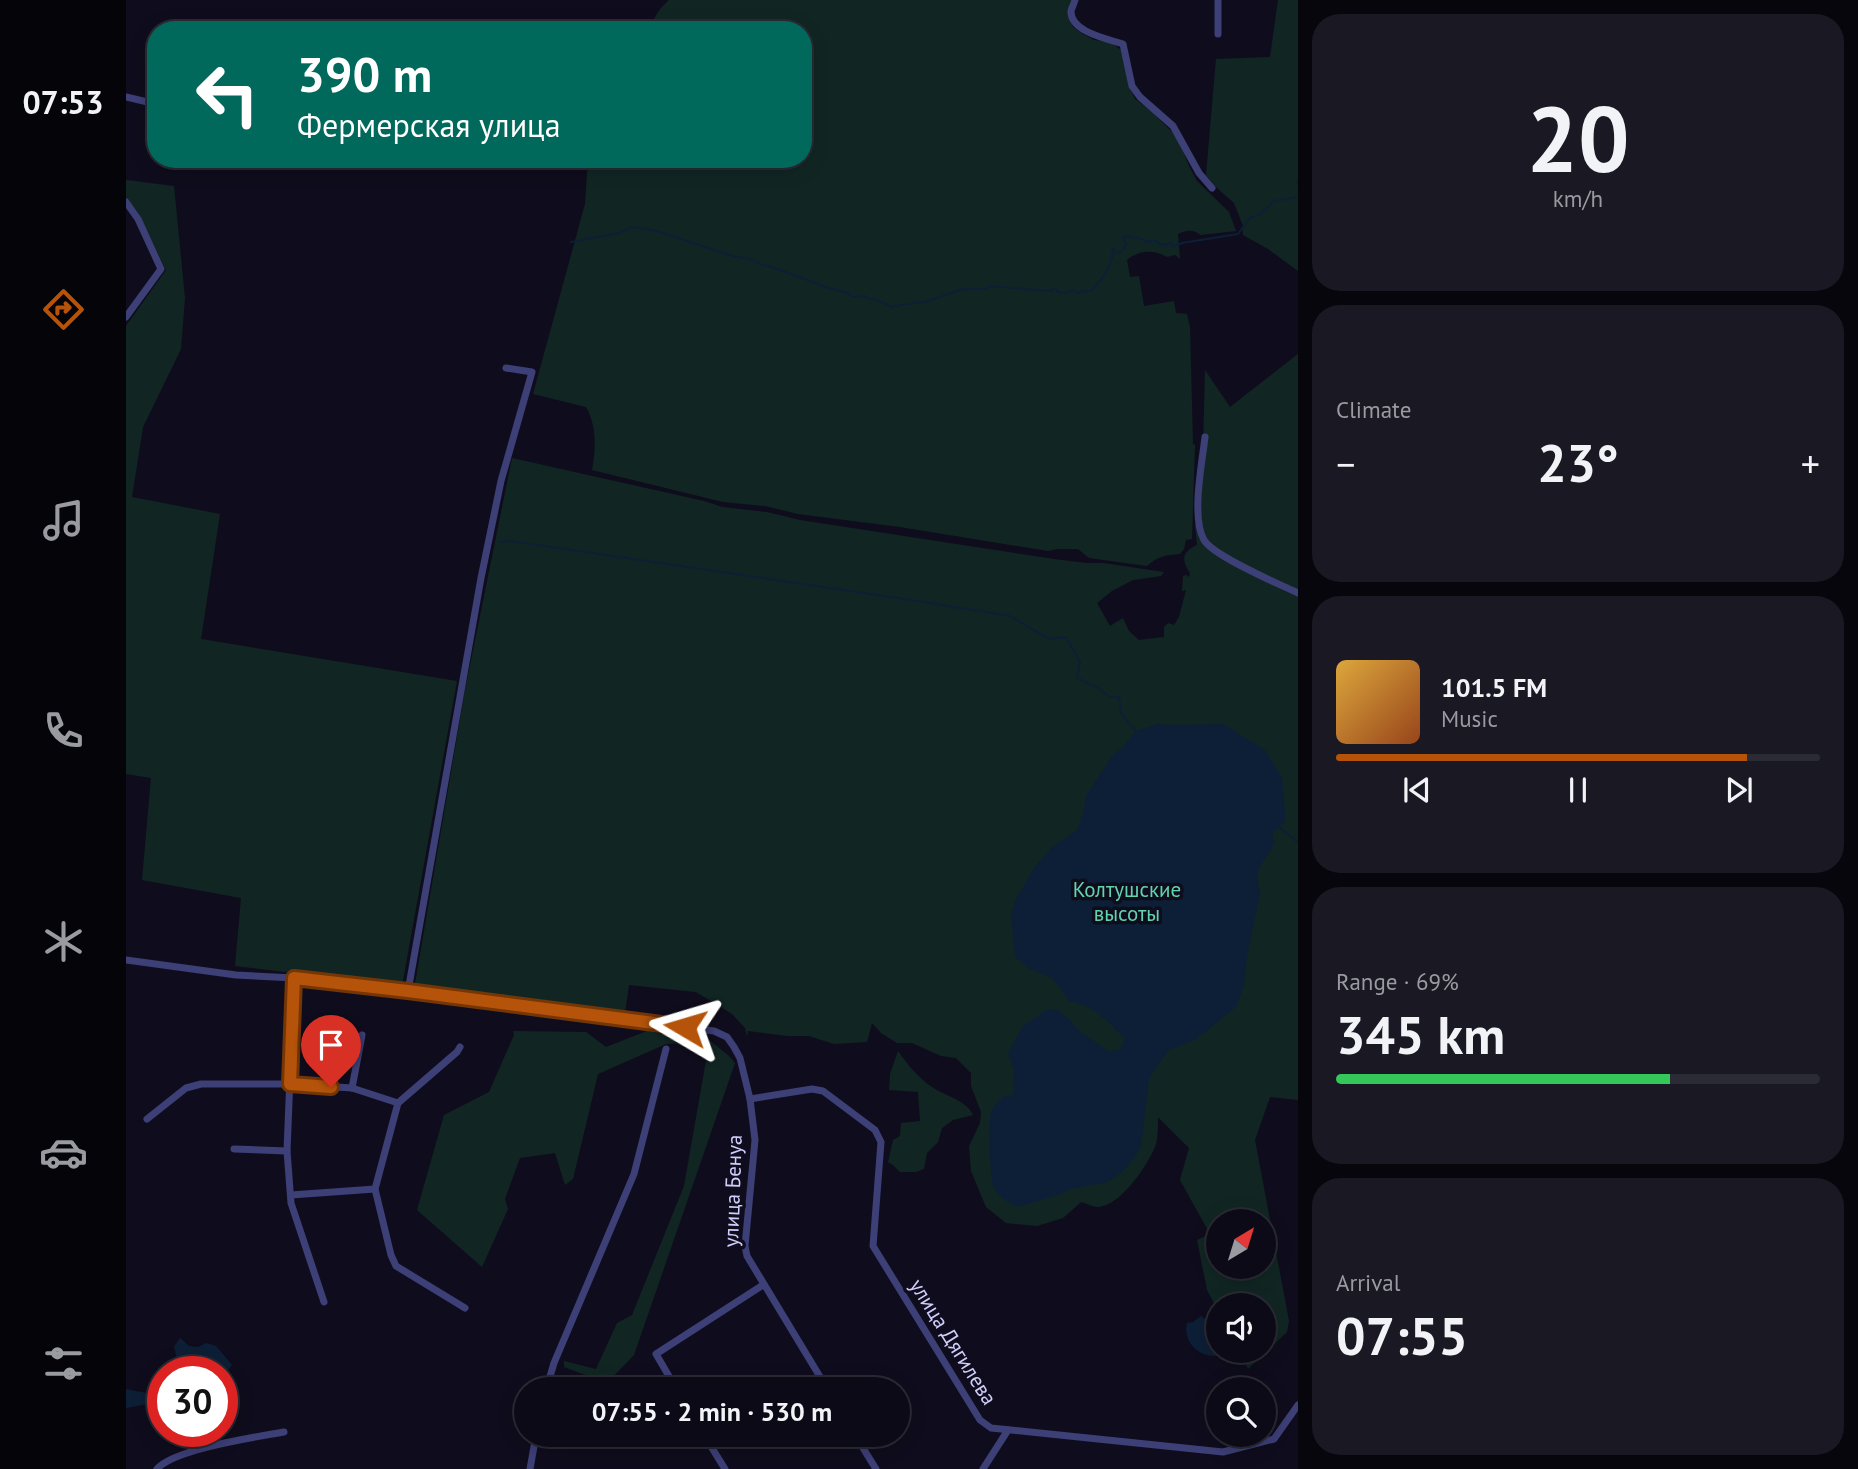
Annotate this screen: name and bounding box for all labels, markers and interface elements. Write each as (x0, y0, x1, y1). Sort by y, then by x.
text: 390 m (297, 42, 432, 106)
icon: left (182, 49, 273, 140)
text: 20 (1526, 79, 1630, 197)
text: 07:53 (22, 81, 104, 123)
text: Фермерская улица (297, 104, 561, 146)
text: km/h (1553, 184, 1603, 213)
icon: directions (39, 285, 88, 334)
text: Climate (1336, 395, 1411, 424)
text: 23° (1537, 429, 1619, 496)
text: − (1336, 439, 1355, 488)
text: + (1801, 439, 1820, 488)
icon: music (39, 496, 88, 545)
text: 101.5 FM (1441, 671, 1547, 704)
text: Music (1441, 704, 1498, 733)
icon: phone (39, 706, 88, 755)
icon: previous (1398, 771, 1436, 809)
icon: pause (1559, 771, 1597, 809)
icon: next (1720, 771, 1758, 809)
park label: Колтушские высоты (1073, 876, 1181, 927)
icon: climate (39, 917, 88, 966)
text: Range · 69% (1336, 967, 1459, 996)
position arrow (648, 990, 722, 1064)
text: 345 km (1336, 1001, 1505, 1068)
pin (301, 1015, 361, 1087)
icon: arrive (312, 1026, 350, 1064)
icon: car (39, 1128, 88, 1177)
street label: улица Бенуа (717, 1134, 748, 1248)
north arrow (1206, 1209, 1276, 1279)
map controls (1206, 1209, 1276, 1447)
text: Arrival (1336, 1268, 1400, 1297)
street label: улица Дягилева (904, 1274, 1003, 1410)
button: sound (1206, 1293, 1276, 1363)
text: 07:55 (1336, 1302, 1468, 1369)
icon: filters (39, 1339, 88, 1388)
speed limit sign: 30 (147, 1356, 238, 1447)
button: search (1206, 1377, 1276, 1447)
text: 07:55 · 2 min · 530 m (592, 1395, 832, 1428)

